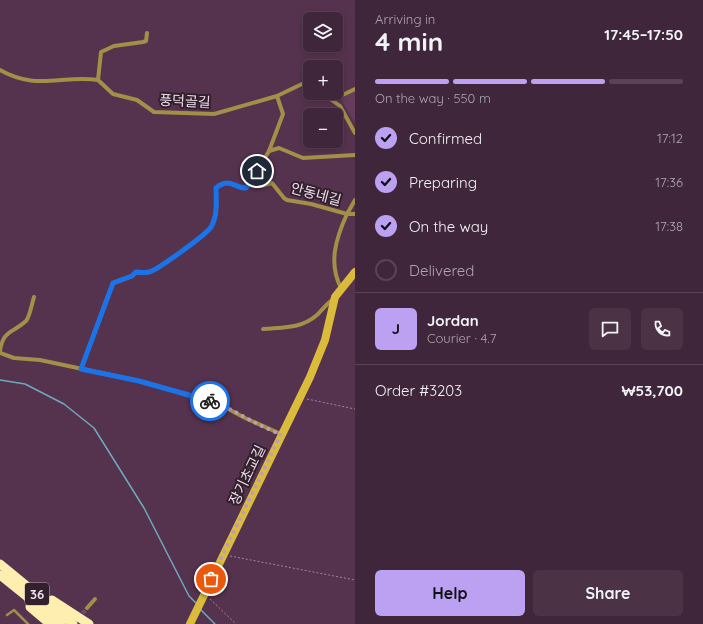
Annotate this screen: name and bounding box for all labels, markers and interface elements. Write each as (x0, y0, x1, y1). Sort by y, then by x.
text: Arriving in (375, 11, 435, 27)
map controls (303, 12, 343, 148)
button: layers (303, 12, 343, 52)
text: 4 min (375, 25, 443, 58)
text: 17:45–17:50 (604, 25, 683, 44)
button: + (303, 60, 343, 100)
text: On the way · 550 m (375, 90, 491, 106)
street label: 풍덕골길 (159, 91, 211, 111)
button: − (303, 108, 343, 148)
icon: check (375, 127, 397, 149)
text: Confirmed (409, 129, 482, 148)
text: 17:12 (657, 130, 683, 146)
pin (240, 154, 274, 188)
icon: home (246, 160, 268, 182)
icon: check (375, 171, 397, 193)
text: Preparing (409, 173, 477, 192)
text: 17:36 (655, 174, 683, 190)
street label: 안동네길 (289, 179, 343, 209)
icon: check (375, 215, 397, 237)
text: On the way (409, 217, 488, 236)
text: 17:38 (655, 218, 683, 234)
text: Delivered (409, 261, 474, 280)
button: chat (589, 308, 631, 350)
button: phone (641, 308, 683, 350)
text: Jordan (427, 311, 479, 330)
text: J (392, 319, 400, 338)
text: Courier · 4.7 (427, 330, 496, 346)
courier (190, 381, 230, 421)
text: Order #3203 (375, 381, 462, 400)
text: ₩53,700 (621, 381, 683, 400)
icon: bike (199, 390, 221, 412)
street label: 장기초교길 (225, 442, 269, 508)
pin (194, 562, 228, 596)
icon: bag (200, 568, 222, 590)
button: Help (375, 570, 525, 616)
button: Share (533, 570, 683, 616)
road number: 36 (25, 583, 49, 605)

